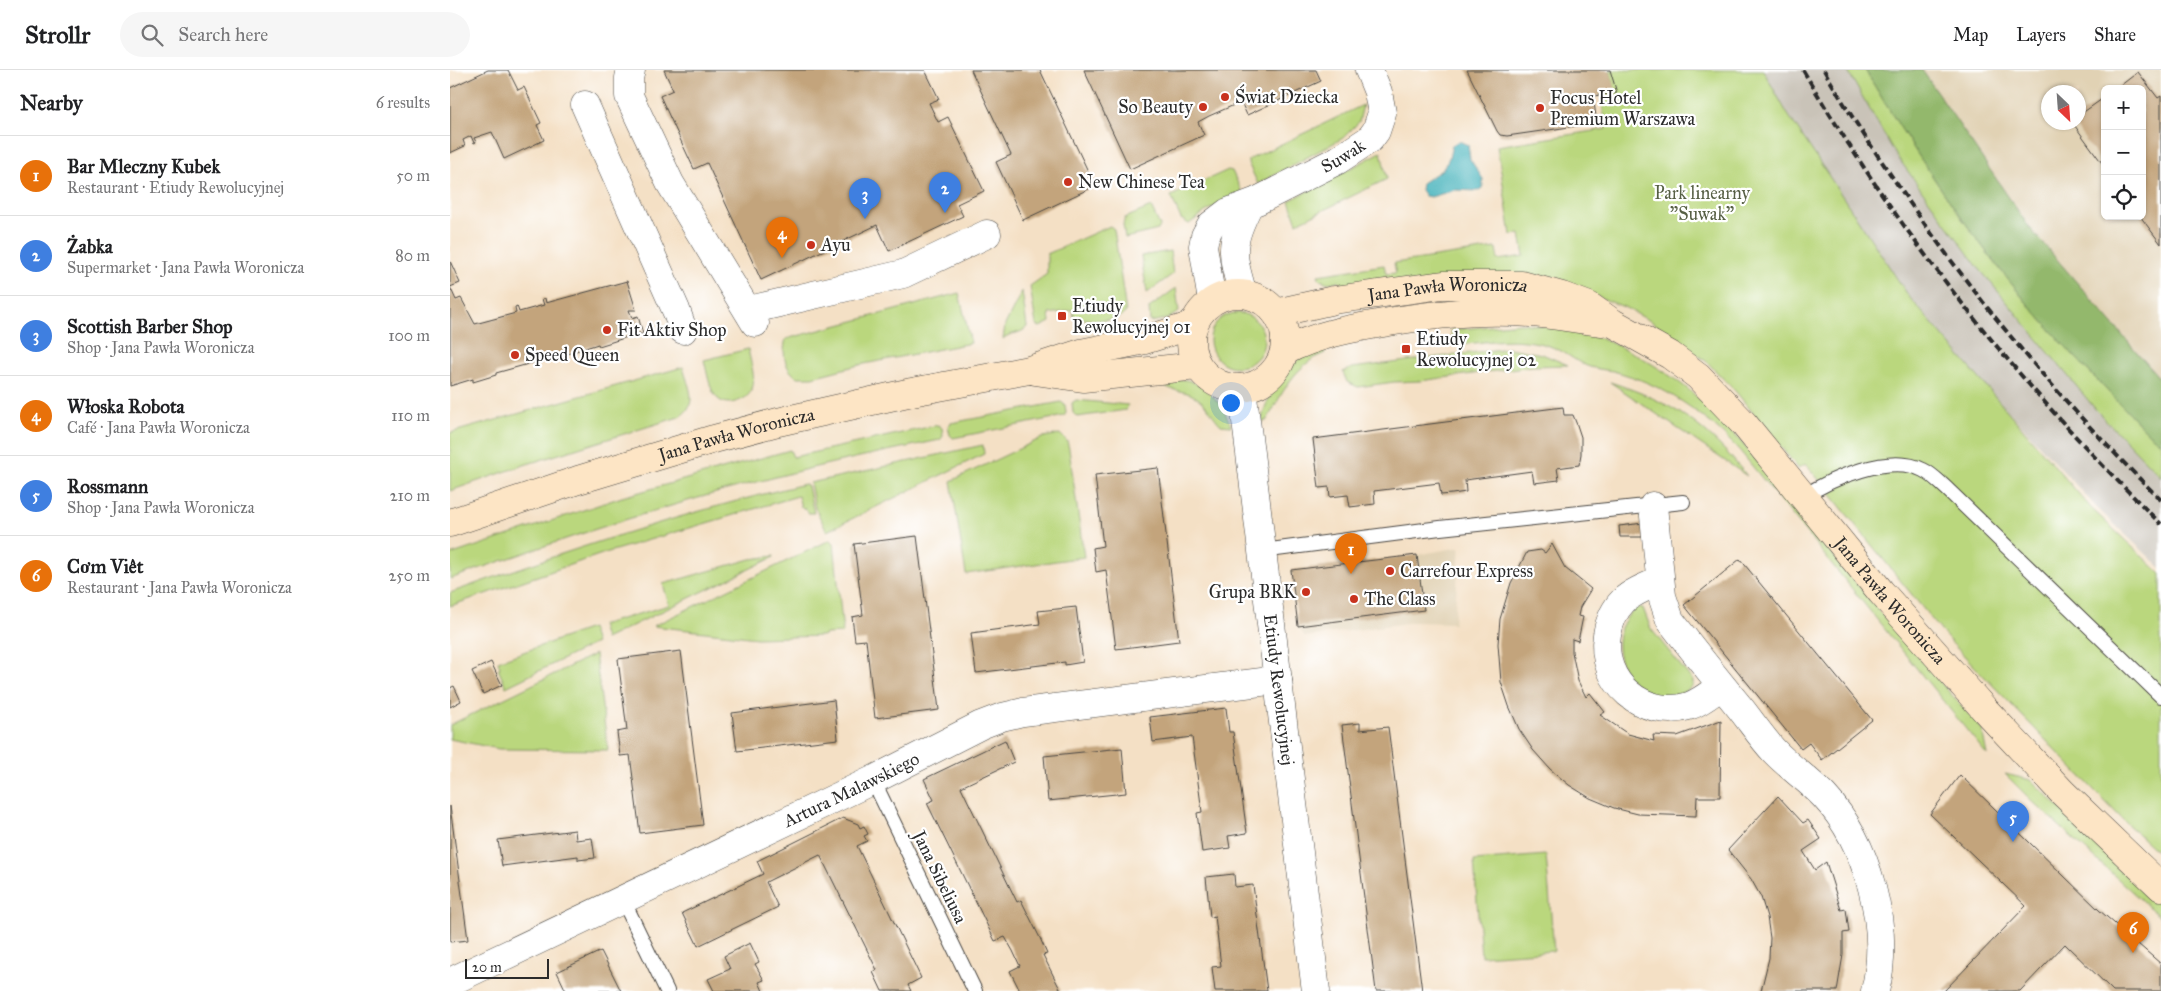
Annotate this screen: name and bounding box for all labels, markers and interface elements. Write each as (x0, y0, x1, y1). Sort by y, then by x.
search box (120, 12, 470, 57)
text: Strollr (25, 20, 90, 50)
icon: search (138, 21, 166, 49)
text: Search here (178, 23, 268, 46)
text: Map (1953, 24, 1988, 46)
text: Layers (2016, 24, 2066, 46)
text: Share (2094, 24, 2136, 46)
place label: Świat Dziecka (1235, 84, 1339, 108)
north arrow (2041, 85, 2086, 130)
map controls (2101, 85, 2146, 220)
button: + (2101, 85, 2146, 130)
place label: Focus Hotel Premium Warszawa (1550, 87, 1696, 130)
text: Nearby (20, 90, 83, 116)
marker: Świat Dziecka (1219, 91, 1231, 103)
text: 6 results (376, 93, 430, 112)
place label: So Beauty (1118, 96, 1194, 118)
marker: So Beauty (1197, 101, 1209, 113)
marker: Focus Hotel Premium Warszawa (1534, 102, 1546, 114)
button: − (2101, 130, 2146, 175)
street label: Suwak (1317, 134, 1370, 178)
text: Bar Mleczny Kubek (67, 155, 220, 178)
text: 1 (33, 166, 39, 185)
text: 50 m (396, 166, 430, 185)
place label: New Chinese Tea (1078, 171, 1205, 193)
pin: 2 (929, 172, 961, 213)
button: locate (2101, 175, 2146, 220)
marker: New Chinese Tea (1062, 176, 1074, 188)
text: Restaurant · Etiudy Rewolucyjnej (67, 178, 284, 197)
pin: 3 (849, 178, 881, 219)
park label: Park linearny "Suwak" (1654, 182, 1750, 225)
pin: 4 (766, 217, 798, 258)
place label: Ayu (820, 234, 851, 256)
text: Żabka (67, 235, 113, 258)
marker: Ayu (805, 239, 817, 251)
text: 2 (32, 246, 40, 265)
text: 80 m (395, 246, 430, 265)
text: Supermarket · Jana Pawła Woronicza (67, 258, 304, 277)
street label: Jana Pawła Woronicza (1364, 274, 1531, 308)
place label: Etiudy Rewolucyjnej 01 (1072, 295, 1191, 338)
marker: Etiudy Rewolucyjnej 01 (1056, 310, 1068, 322)
text: Scottish Barber Shop (67, 315, 233, 338)
place label: Fit Aktiv Shop (617, 319, 727, 341)
marker: Fit Aktiv Shop (601, 324, 613, 336)
text: 3 (33, 326, 39, 345)
text: 100 m (388, 326, 430, 345)
place label: Etiudy Rewolucyjnej 02 (1416, 328, 1537, 371)
text: Shop · Jana Pawła Woronicza (67, 338, 254, 357)
marker: Etiudy Rewolucyjnej 02 (1400, 343, 1412, 355)
place label: Speed Queen (525, 344, 620, 366)
marker: Speed Queen (509, 349, 521, 361)
your location (1218, 390, 1244, 416)
text: Włoska Robota (67, 395, 185, 418)
street label: Jana Pawła Woronicza (654, 403, 817, 468)
text: 4 (32, 406, 40, 425)
text: 110 m (391, 406, 430, 425)
text: Café · Jana Pawła Woronicza (67, 418, 250, 437)
text: Rossmann (67, 475, 148, 498)
text: 5 (32, 486, 40, 505)
text: 210 m (390, 486, 430, 505)
text: Shop · Jana Pawła Woronicza (67, 498, 254, 517)
street label: Jana Pawła Woronicza (1827, 531, 1951, 669)
pin: 1 (1335, 533, 1367, 574)
text: Cơm Viêt (67, 555, 144, 578)
place label: Carrefour Express (1400, 560, 1533, 582)
marker: Carrefour Express (1384, 565, 1396, 577)
text: 6 (32, 566, 40, 585)
text: 250 m (389, 566, 430, 585)
text: Restaurant · Jana Pawła Woronicza (67, 578, 292, 597)
place label: Grupa BRK (1209, 581, 1297, 603)
marker: Grupa BRK (1300, 586, 1312, 598)
place label: The Class (1364, 588, 1436, 610)
marker: The Class (1348, 593, 1360, 605)
street label: Etiudy Rewolucyjnej (1259, 613, 1299, 767)
street label: Artura Malawskiego (779, 747, 923, 833)
pin: 5 (1997, 801, 2029, 842)
street label: Jana Sibeliusa (906, 825, 972, 928)
pin: 6 (2117, 912, 2149, 953)
scale bar (465, 956, 549, 979)
text: 20 m (472, 959, 502, 976)

